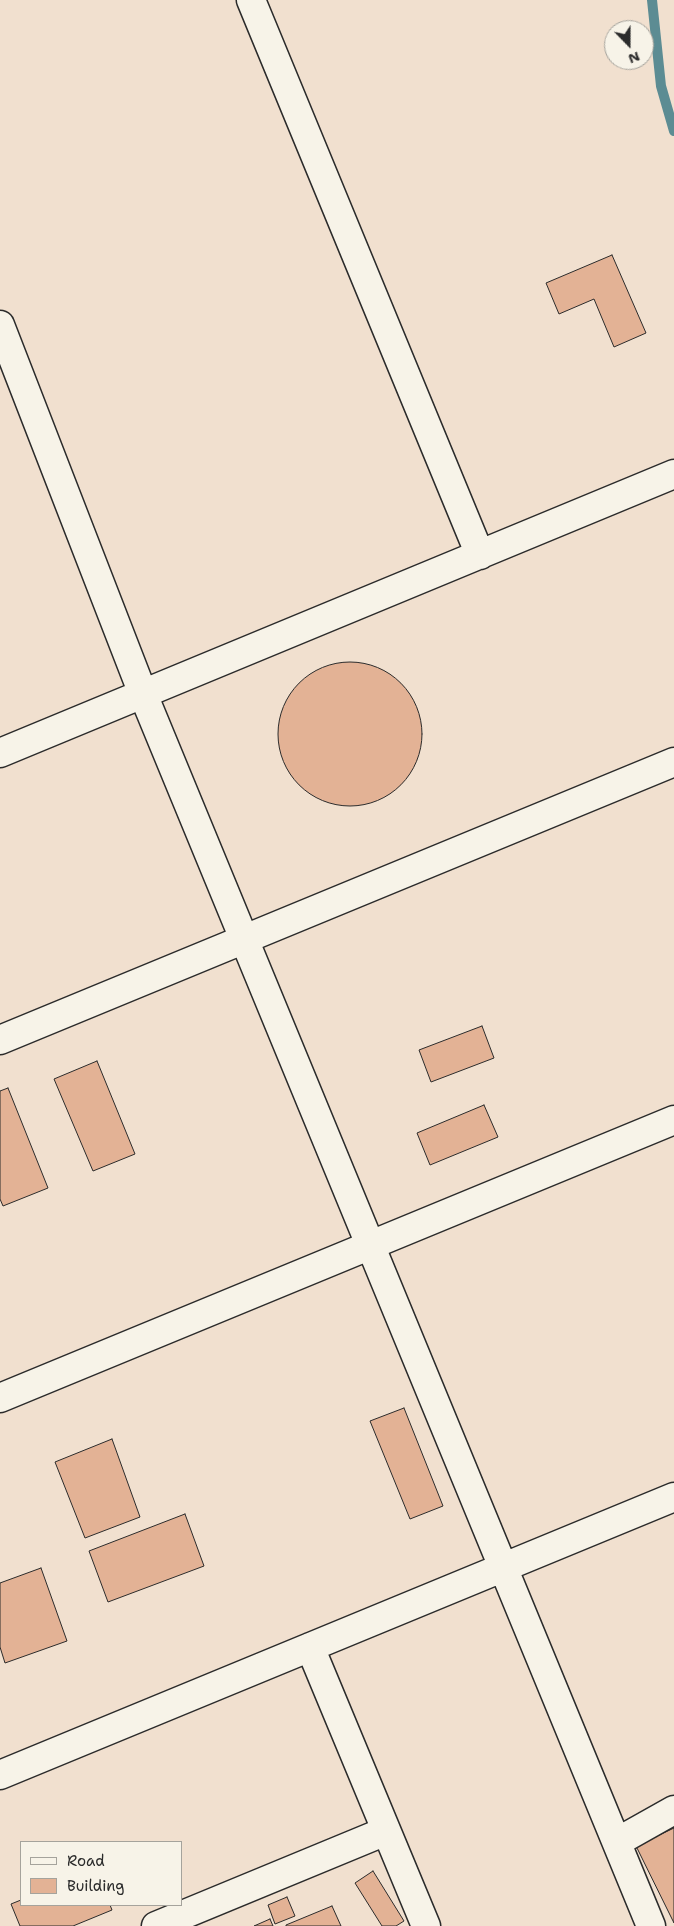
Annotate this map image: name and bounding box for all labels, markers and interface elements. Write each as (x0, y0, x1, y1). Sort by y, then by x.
north arrow (604, 20, 654, 70)
text: N (626, 48, 643, 68)
legend (20, 1841, 182, 1906)
text: Road (67, 1851, 105, 1871)
text: Building (67, 1876, 124, 1896)

